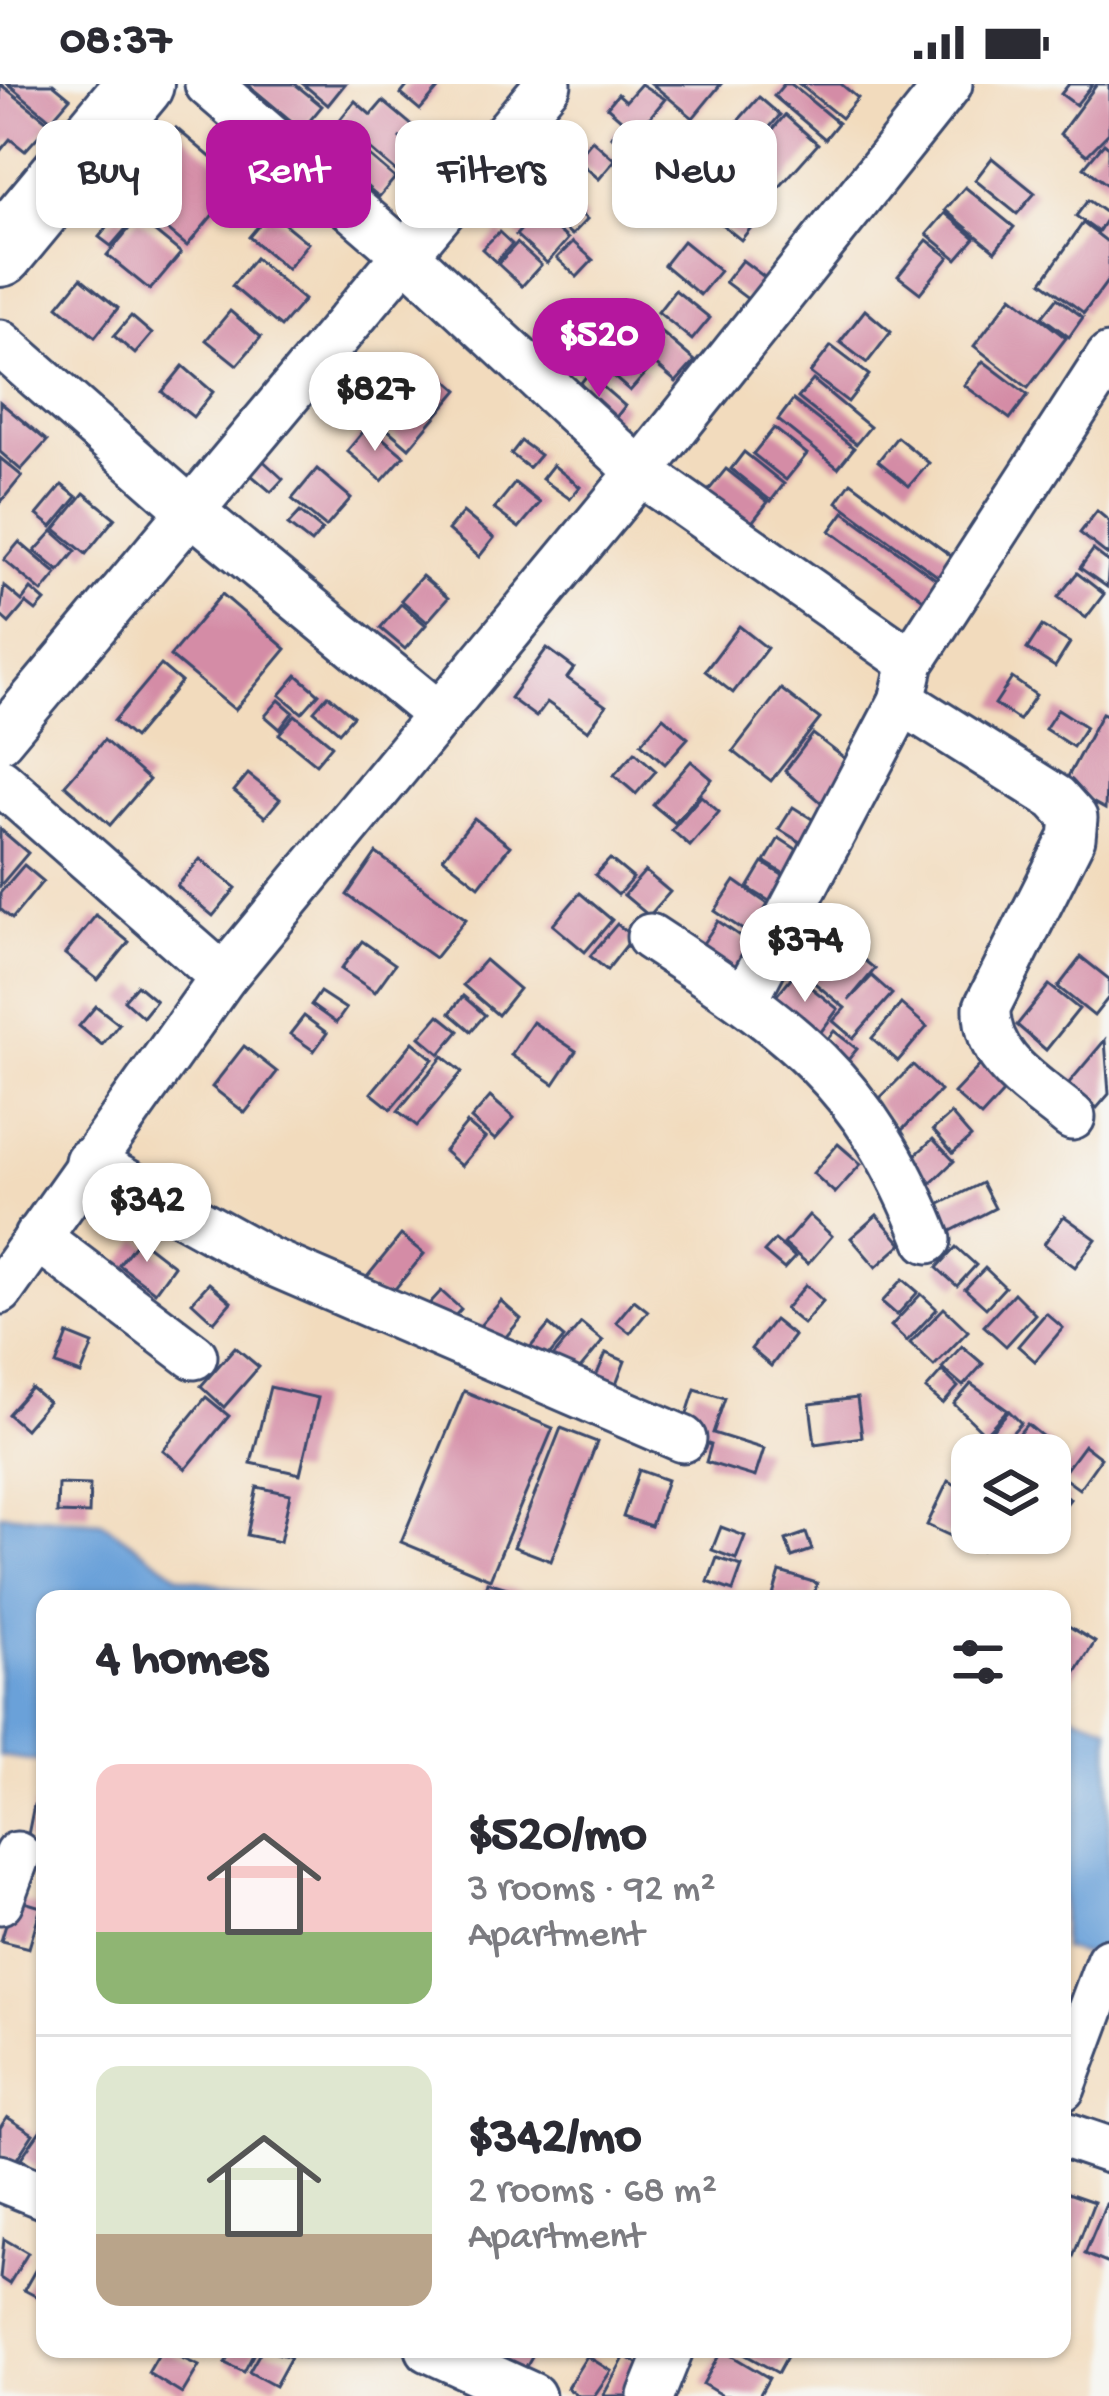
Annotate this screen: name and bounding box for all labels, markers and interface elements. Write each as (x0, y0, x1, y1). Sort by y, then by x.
text: 08:37 (60, 16, 171, 69)
chip: Buy (36, 120, 182, 228)
chip: Rent (206, 120, 371, 228)
chip: Filters (395, 120, 588, 228)
chip: New (612, 120, 777, 228)
pin: $520 (528, 298, 670, 400)
text: $520 (559, 314, 639, 360)
pin: $827 (304, 352, 446, 454)
text: $827 (336, 368, 414, 414)
pin: $374 (734, 903, 876, 1005)
text: $374 (767, 919, 843, 965)
pin: $342 (76, 1163, 218, 1265)
text: $342 (109, 1179, 185, 1225)
map controls (951, 1434, 1071, 1554)
button: layers (951, 1434, 1071, 1554)
icon: filters (945, 1629, 1011, 1695)
text: 4 homes (96, 1632, 267, 1692)
text: $520/mo (468, 1808, 647, 1868)
icon: home (192, 1812, 336, 1956)
text: 3 rooms · 92 m² (468, 1868, 716, 1914)
text: Apartment (468, 1914, 644, 1960)
text: $342/mo (468, 2110, 641, 2170)
icon: home (192, 2114, 336, 2258)
text: 2 rooms · 68 m² (468, 2170, 717, 2216)
text: Apartment (468, 2216, 644, 2262)

